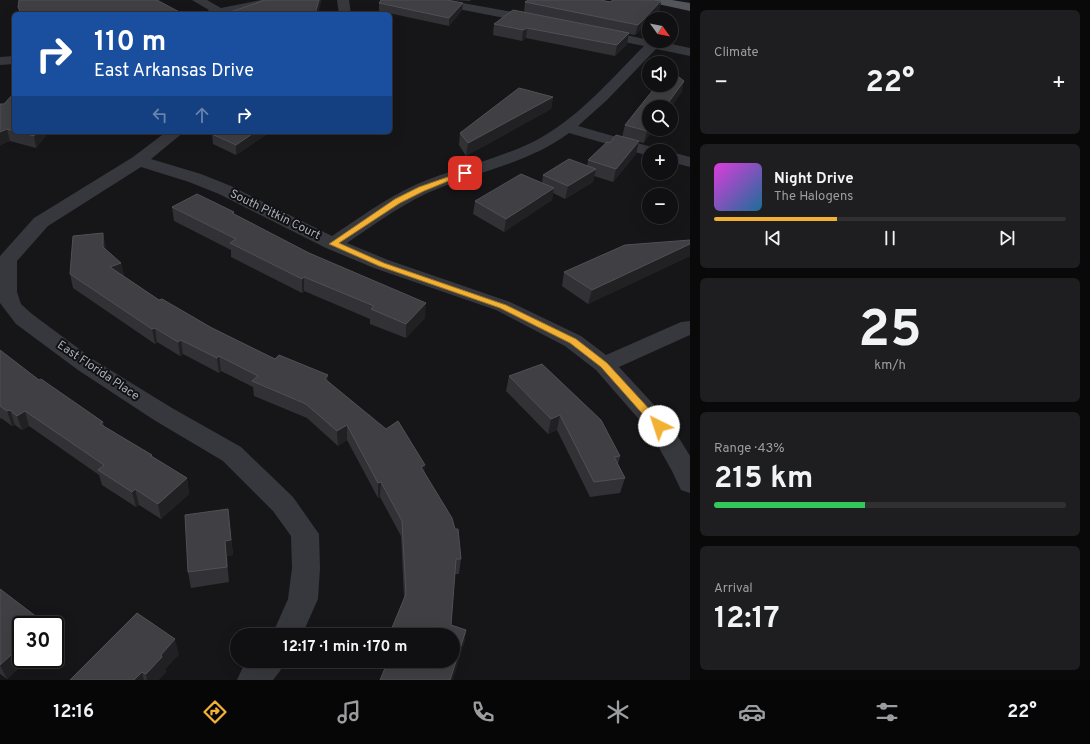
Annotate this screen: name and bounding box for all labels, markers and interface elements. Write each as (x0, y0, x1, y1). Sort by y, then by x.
north arrow (642, 12, 678, 48)
map controls (642, 12, 678, 224)
text: 110 m (94, 25, 166, 61)
icon: right (28, 28, 80, 80)
text: Climate (714, 45, 759, 61)
button: sound (642, 56, 678, 92)
text: East Arkansas Drive (94, 60, 254, 83)
text: 22° (865, 65, 915, 102)
text: − (714, 70, 728, 97)
text: + (1052, 70, 1066, 97)
button: search (642, 100, 678, 136)
icon: left (149, 104, 171, 126)
icon: ahead (191, 104, 213, 126)
icon: right (233, 104, 255, 126)
button: + (642, 144, 678, 180)
pin (448, 156, 482, 190)
icon: arrive (454, 162, 476, 184)
text: Night Drive (774, 170, 854, 189)
street label: South Pitkin Court (227, 186, 323, 244)
button: − (642, 188, 678, 224)
text: The Halogens (774, 189, 853, 205)
icon: previous (762, 227, 784, 249)
icon: pause (879, 227, 901, 249)
icon: next (996, 227, 1018, 249)
text: 25 (858, 299, 922, 365)
street label: East Florida Place (54, 337, 142, 405)
text: km/h (874, 358, 906, 374)
position arrow (638, 405, 680, 447)
text: Range · 43% (714, 441, 785, 457)
text: 215 km (714, 461, 813, 498)
text: Arrival (714, 581, 753, 597)
text: 12:17 (714, 601, 780, 638)
speed limit sign: 30 (12, 616, 64, 668)
text: 12:17 · 1 min · 170 m (283, 638, 407, 657)
icon: directions (201, 698, 229, 726)
icon: music (335, 698, 363, 726)
icon: phone (469, 698, 497, 726)
icon: climate (604, 698, 632, 726)
icon: car (738, 698, 766, 726)
icon: filters (873, 698, 901, 726)
text: 12:16 (53, 701, 94, 724)
text: 22° (1007, 701, 1037, 724)

